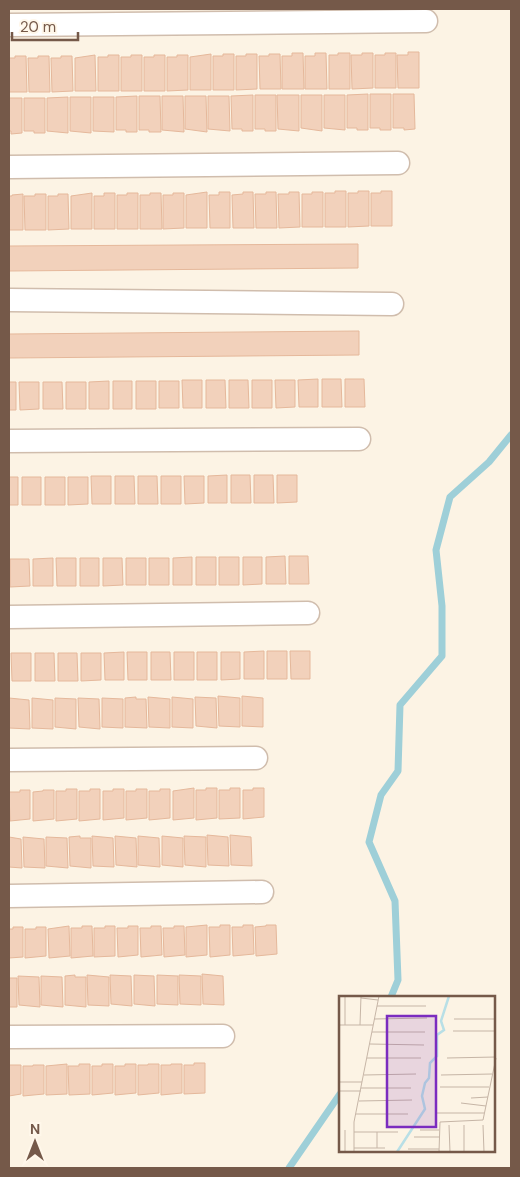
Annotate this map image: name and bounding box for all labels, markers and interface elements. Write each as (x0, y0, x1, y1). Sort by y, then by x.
scale bar (12, 10, 79, 42)
text: 20 m (20, 17, 56, 37)
inset map (339, 996, 495, 1152)
north arrow (10, 1117, 60, 1167)
text: N (30, 1120, 40, 1138)

